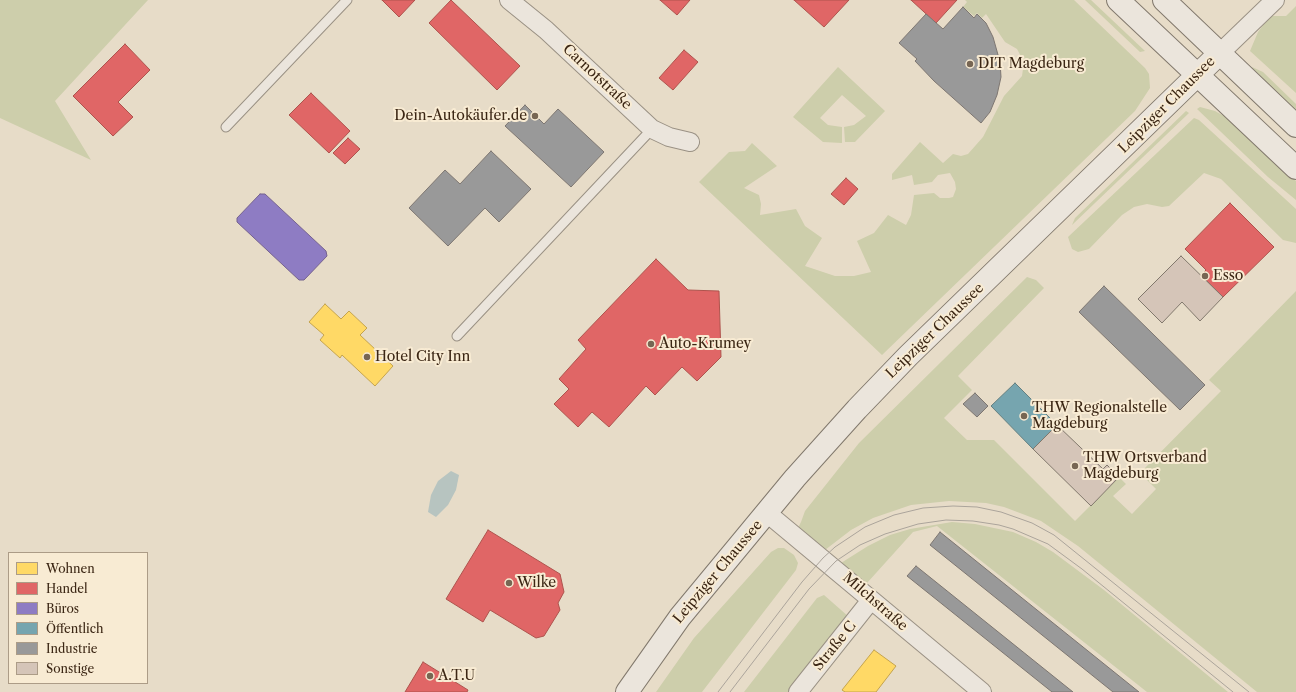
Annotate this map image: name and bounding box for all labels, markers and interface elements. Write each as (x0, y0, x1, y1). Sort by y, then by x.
street label: Carnotstraße (559, 41, 635, 113)
street label: Leipziger Chaussee (1115, 53, 1219, 157)
place label: DIT Magdeburg (978, 56, 1084, 72)
marker: DIT Magdeburg (965, 59, 975, 69)
place label: Dein-Autokäufer.de (394, 108, 527, 124)
marker: Dein-Autokäufer.de (530, 111, 540, 121)
place label: Esso (1213, 268, 1243, 284)
marker: Esso (1200, 271, 1210, 281)
street label: Leipziger Chaussee (883, 280, 987, 382)
place label: Auto-Krumey (659, 336, 751, 352)
marker: Auto-Krumey (646, 339, 656, 349)
place label: Hotel City Inn (375, 349, 470, 365)
marker: Hotel City Inn (362, 352, 372, 362)
place label: THW Regionalstelle Magdeburg (1032, 400, 1167, 432)
marker: THW Regionalstelle Magdeburg (1019, 411, 1029, 421)
place label: THW Ortsverband Magdeburg (1083, 450, 1207, 482)
marker: THW Ortsverband Magdeburg (1070, 461, 1080, 471)
street label: Leipziger Chaussee (670, 517, 766, 627)
legend (8, 552, 148, 684)
text: Wohnen (46, 561, 95, 576)
street label: Milchstraße (839, 569, 911, 635)
place label: Wilke (517, 575, 556, 591)
marker: Wilke (504, 578, 514, 588)
text: Handel (46, 581, 88, 596)
text: Büros (46, 601, 79, 616)
street label: Straße C (810, 618, 860, 674)
text: Öffentlich (46, 621, 104, 636)
text: Industrie (46, 641, 98, 656)
text: Sonstige (46, 661, 94, 676)
place label: A.T.U (438, 668, 475, 684)
marker: A.T.U (425, 671, 435, 681)

